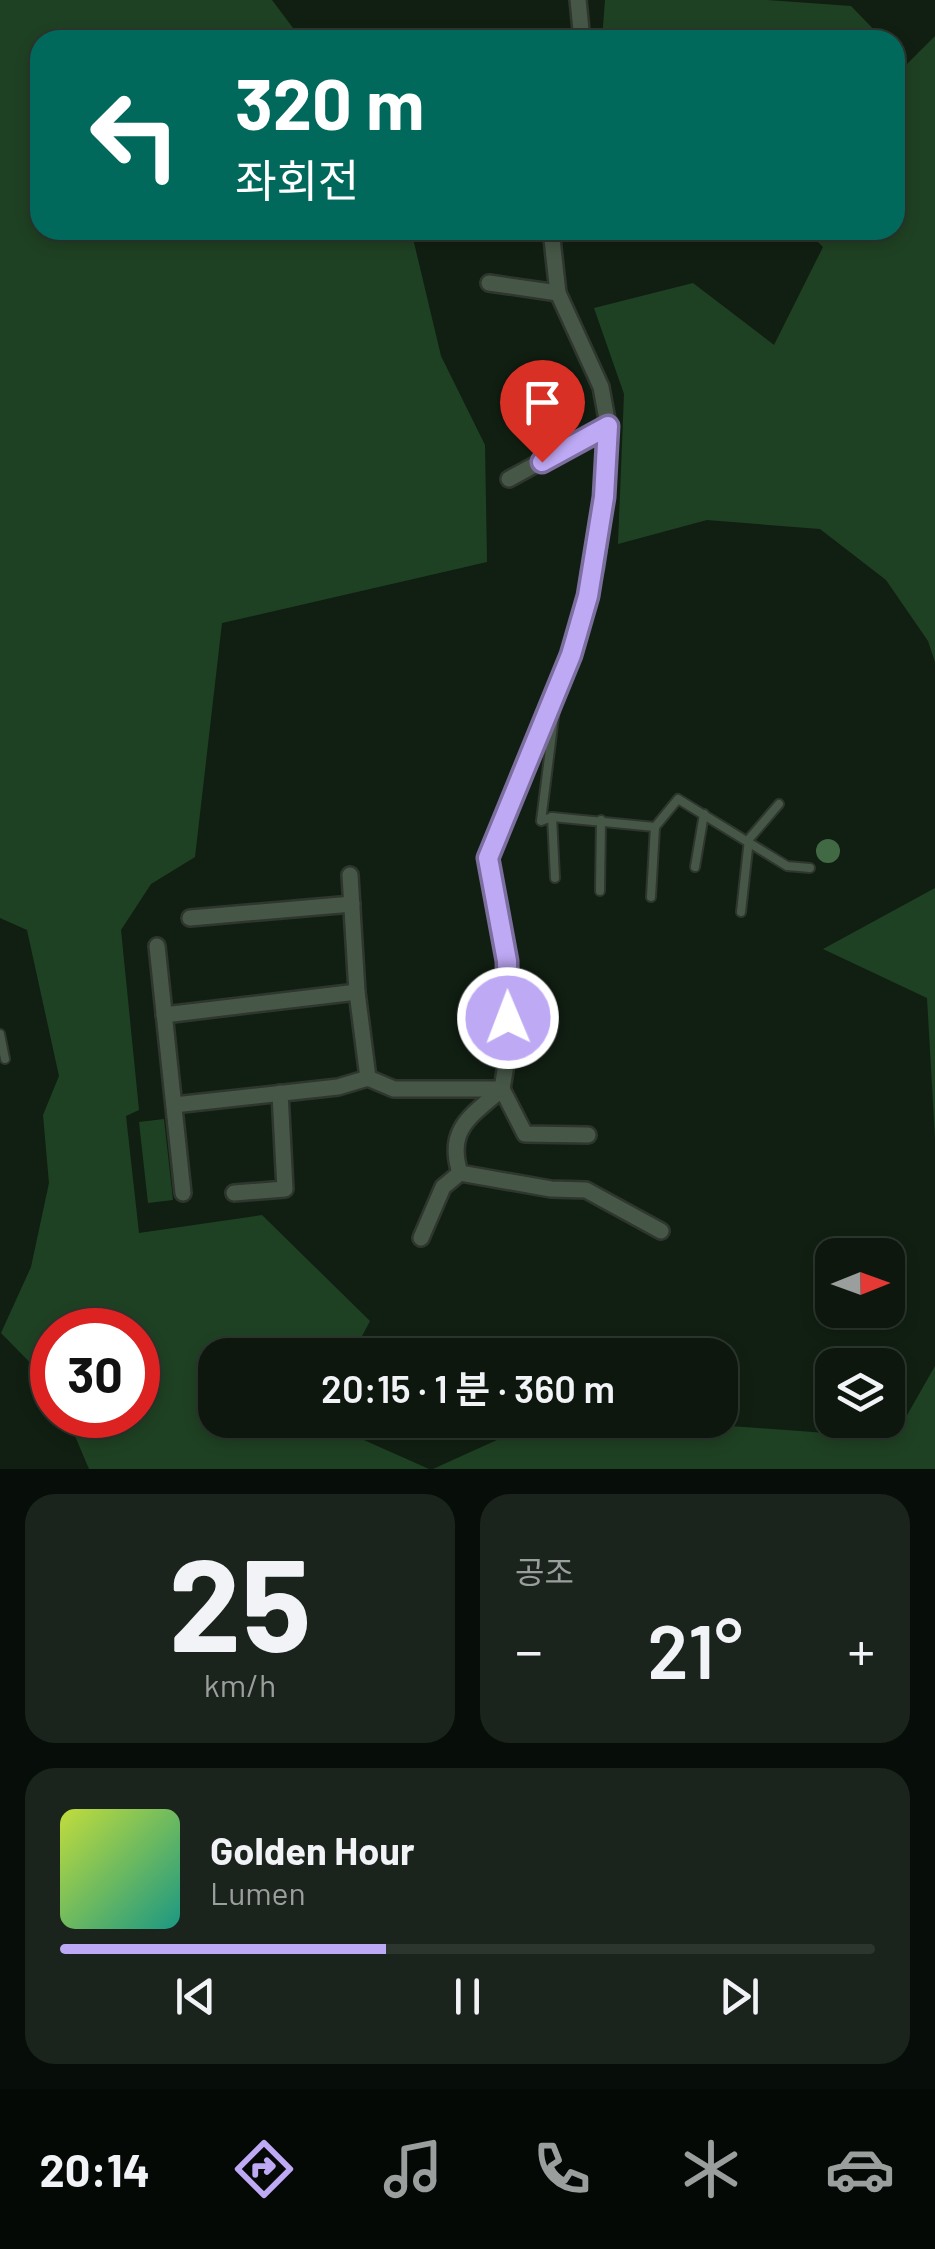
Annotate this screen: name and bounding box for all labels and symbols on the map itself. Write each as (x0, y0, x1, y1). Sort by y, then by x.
pin (500, 360, 585, 463)
position arrow (456, 966, 560, 1070)
north arrow (815, 1238, 905, 1328)
speed limit sign: 30 (30, 1308, 160, 1438)

